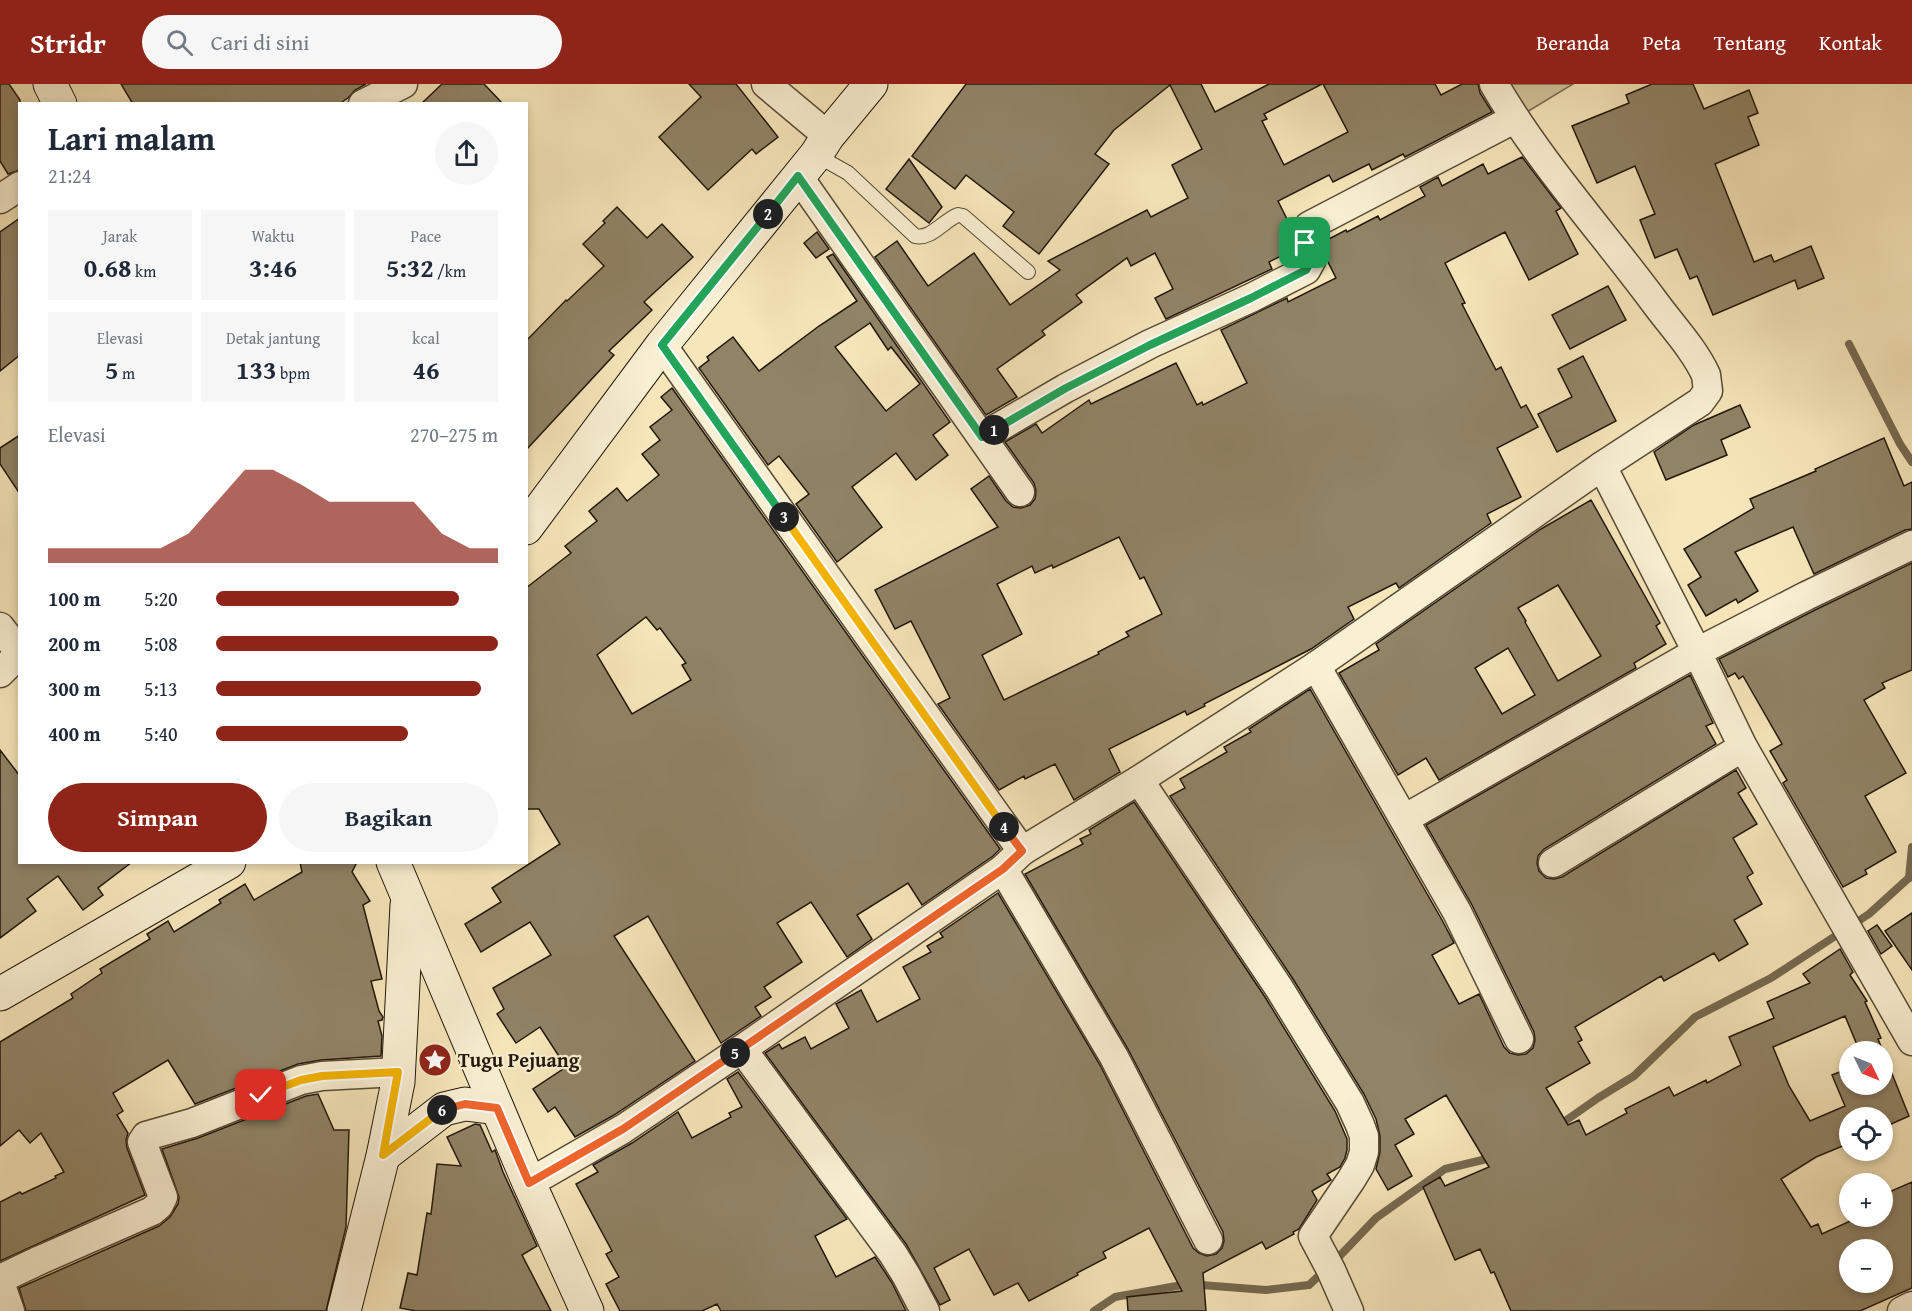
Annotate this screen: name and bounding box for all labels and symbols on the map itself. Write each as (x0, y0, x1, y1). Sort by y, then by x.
pin: 2 (753, 199, 783, 229)
pin (1279, 217, 1330, 268)
pin: 1 (979, 415, 1009, 445)
pin: 3 (769, 502, 799, 532)
pin: 4 (989, 812, 1019, 842)
pin: 5 (720, 1038, 750, 1068)
north arrow (1839, 1041, 1893, 1095)
place icon: Tugu Pejuang (417, 1042, 453, 1078)
place label: Tugu Pejuang (458, 1045, 580, 1074)
pin (235, 1069, 286, 1120)
pin: 6 (427, 1095, 457, 1125)

